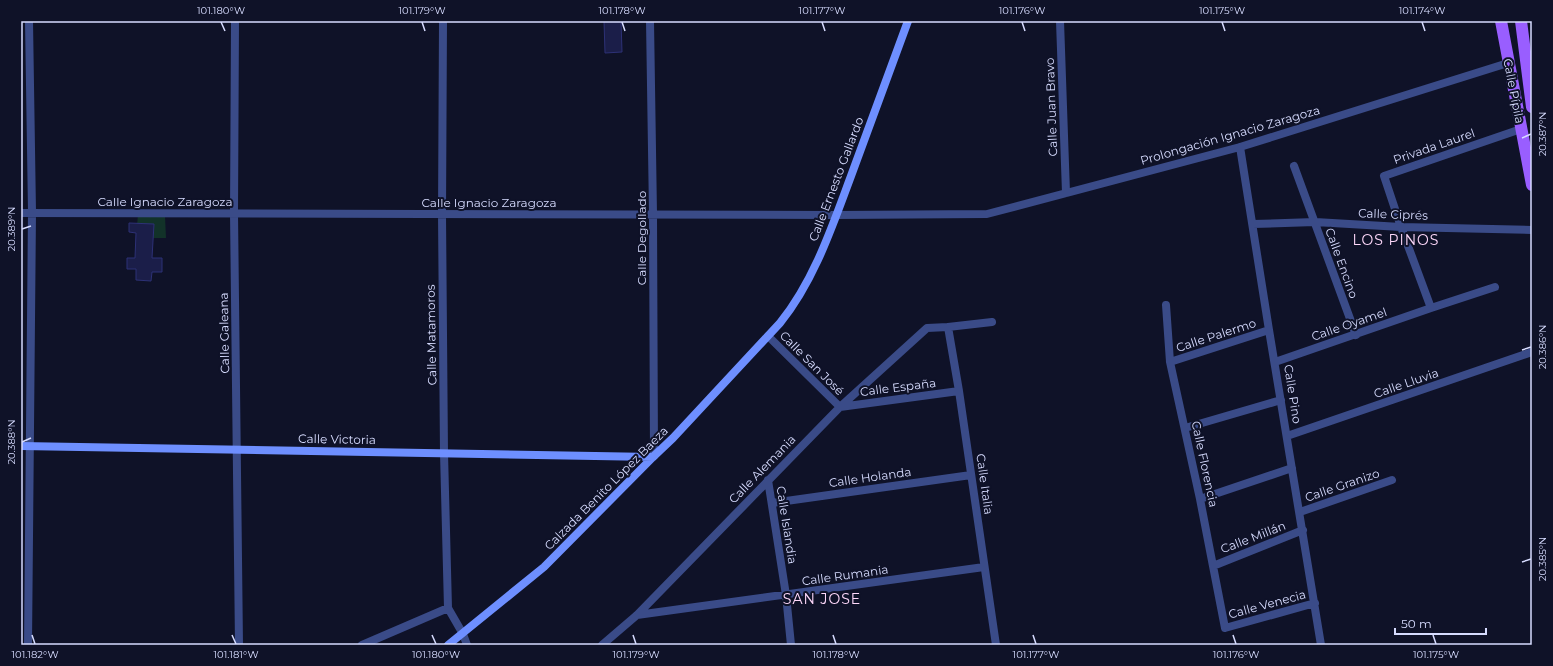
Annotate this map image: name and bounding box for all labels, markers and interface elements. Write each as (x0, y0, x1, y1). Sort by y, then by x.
text: 101.180°W (197, 4, 245, 17)
text: 101.179°W (398, 4, 446, 17)
text: 101.178°W (598, 4, 646, 17)
text: 101.177°W (799, 4, 845, 17)
text: 101.176°W (999, 4, 1045, 17)
text: 101.175°W (1199, 4, 1245, 17)
text: 101.174°W (1399, 4, 1445, 17)
street label: Calle Juan Bravo (1042, 57, 1060, 157)
street label: Calle Pípila (1500, 57, 1528, 125)
street label: Prolongación Ignacio Zaragoza (1138, 102, 1322, 168)
text: 20.387°N (1536, 112, 1549, 156)
street label: Calle Ernesto Gallardo (805, 115, 867, 243)
street label: Privada Laurel (1391, 125, 1477, 167)
street label: Calle Degollado (634, 191, 649, 285)
street label: Calle Ignacio Zaragoza (97, 194, 233, 209)
street label: Calle Ignacio Zaragoza (421, 195, 557, 210)
street label: Calle Ciprés (1358, 205, 1428, 223)
text: 20.389°N (5, 207, 18, 251)
street label: Calle Encino (1322, 226, 1362, 300)
district label: LOS PINOS (1353, 231, 1439, 249)
street label: Calle Matamoros (423, 284, 439, 386)
street label: Calle Galeana (216, 292, 232, 374)
street label: Calle Oyamel (1309, 304, 1389, 344)
street label: Calle Palermo (1174, 315, 1258, 355)
text: 20.386°N (1536, 325, 1549, 369)
street label: Calle San José (777, 328, 847, 398)
street label: Calle Pino (1281, 363, 1305, 425)
street label: Calle Lluvia (1372, 365, 1440, 401)
street label: Calle España (859, 375, 937, 399)
text: 20.388°N (5, 419, 18, 465)
street label: Calle Florencia (1189, 420, 1221, 508)
street label: Calzada Benito López Baeza (541, 423, 671, 553)
street label: Calle Victoria (298, 431, 376, 447)
street label: Calle Alemania (725, 432, 799, 506)
street label: Calle Italia (973, 453, 997, 515)
street label: Calle Holanda (828, 464, 912, 490)
street label: Calle Granizo (1303, 465, 1381, 505)
street label: Calle Islandia (773, 485, 801, 565)
street label: Calle Millán (1218, 518, 1288, 556)
text: 20.385°N (1536, 537, 1549, 581)
street label: Calle Rumania (801, 561, 889, 589)
street label: Calle Venecia (1227, 586, 1307, 622)
district label: SAN JOSE (783, 590, 861, 608)
scale bar (1395, 610, 1486, 636)
text: 50 m (1401, 616, 1432, 631)
text: 101.182°W (11, 648, 59, 661)
text: 101.181°W (213, 648, 259, 661)
text: 101.180°W (412, 648, 460, 661)
text: 101.179°W (612, 648, 660, 661)
text: 101.178°W (812, 648, 860, 661)
text: 101.177°W (1013, 648, 1059, 661)
text: 101.176°W (1213, 648, 1259, 661)
text: 101.175°W (1413, 648, 1459, 661)

